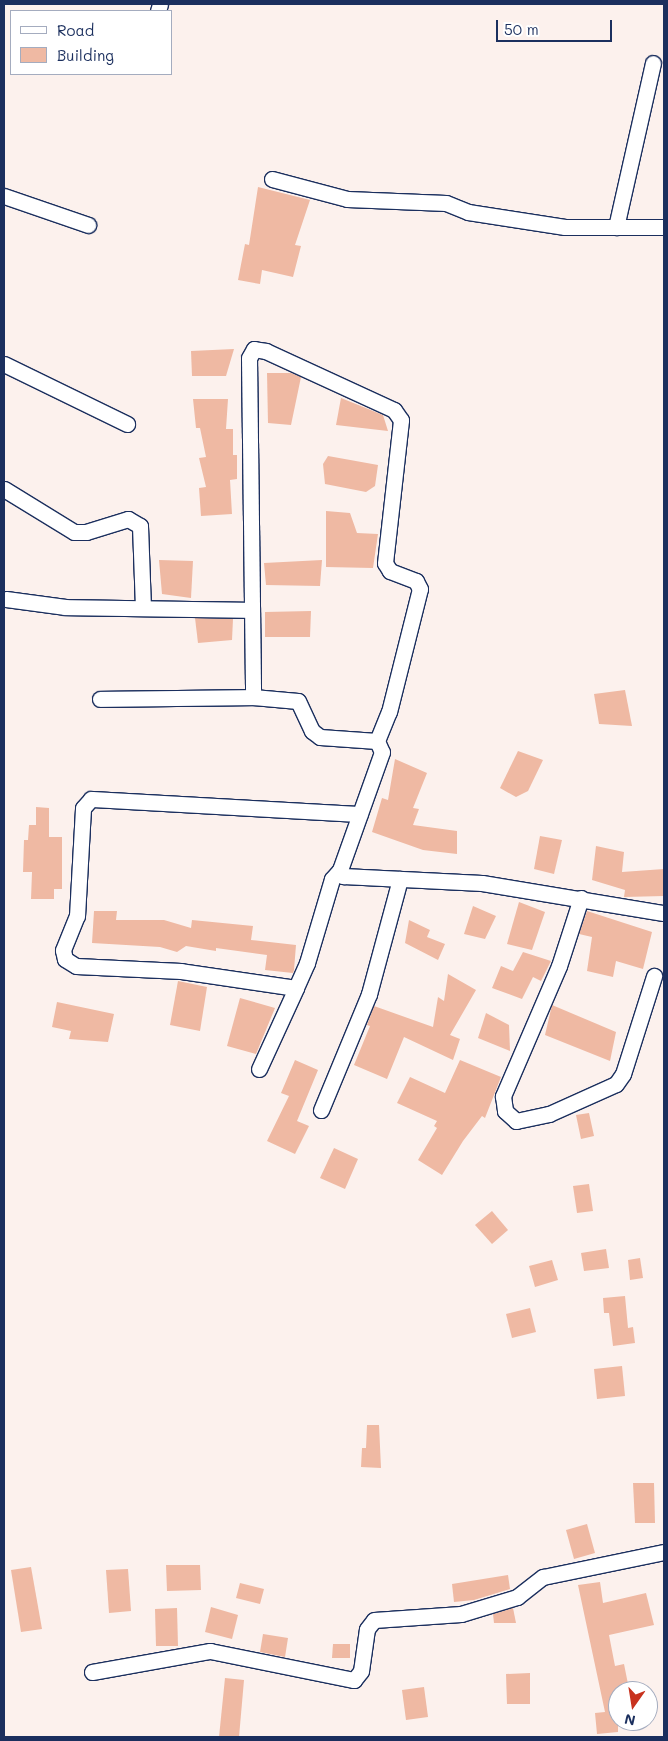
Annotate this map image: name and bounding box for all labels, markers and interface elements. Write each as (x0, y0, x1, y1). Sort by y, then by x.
legend (10, 10, 172, 75)
scale bar (498, 10, 614, 42)
text: 50 m (504, 19, 539, 39)
text: Road (57, 20, 94, 40)
text: Building (57, 45, 114, 65)
north arrow (608, 1681, 658, 1731)
text: N (622, 1710, 637, 1731)

